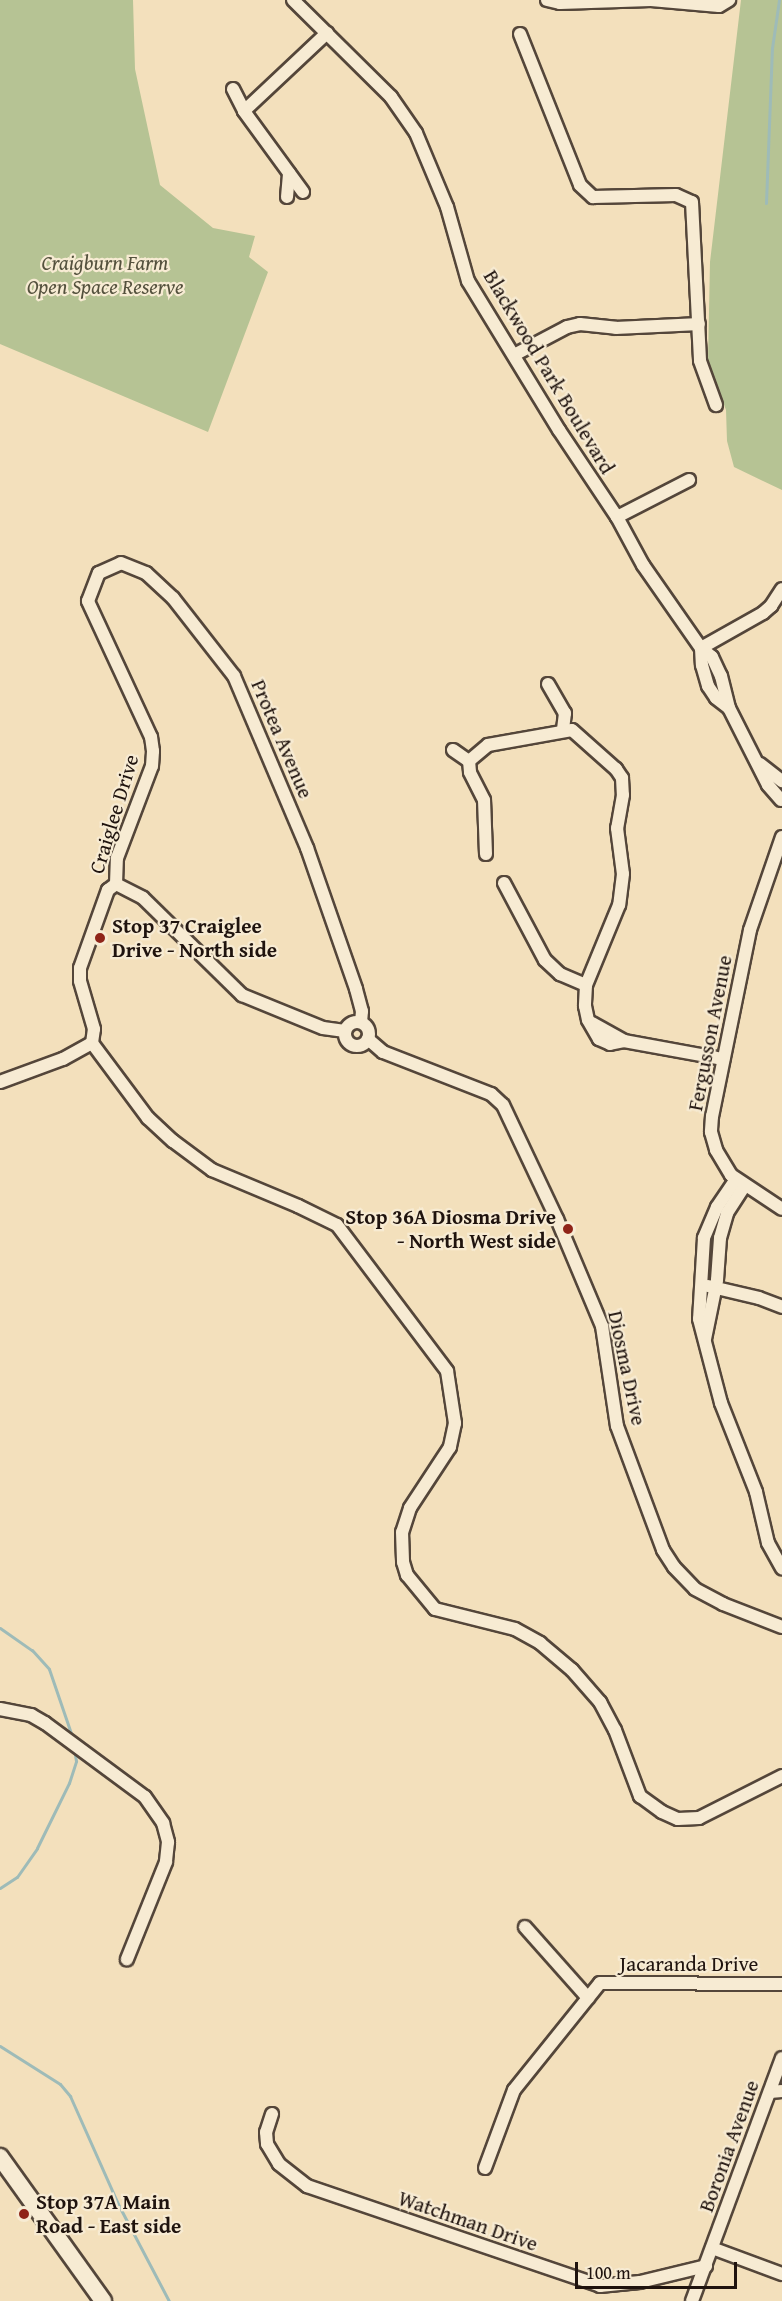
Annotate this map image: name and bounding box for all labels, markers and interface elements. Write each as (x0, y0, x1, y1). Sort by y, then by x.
park label: Craigburn Farm Open Space Reserve (27, 250, 183, 300)
street label: Blackwood Park Boulevard (478, 265, 620, 479)
street label: Protea Avenue (246, 676, 318, 802)
street label: Craiglee Drive (84, 751, 144, 877)
place label: Stop 37 Craiglee Drive - North side (112, 913, 277, 963)
marker: Stop 37 Craiglee Drive - North side (93, 931, 107, 945)
street label: Fergusson Avenue (683, 953, 737, 1113)
place label: Stop 36A Diosma Drive - North West side (345, 1204, 556, 1254)
marker: Stop 36A Diosma Drive - North West side (561, 1222, 575, 1236)
street label: Diosma Drive (603, 1308, 651, 1428)
street label: Jacaranda Drive (620, 1951, 758, 1977)
street label: Boronia Avenue (693, 2077, 765, 2215)
street label: Watchman Drive (395, 2185, 541, 2257)
place label: Stop 37A Main Road - East side (36, 2189, 181, 2239)
marker: Stop 37A Main Road - East side (17, 2207, 31, 2221)
scale bar (578, 2250, 740, 2288)
text: 100 m (586, 2259, 631, 2286)

